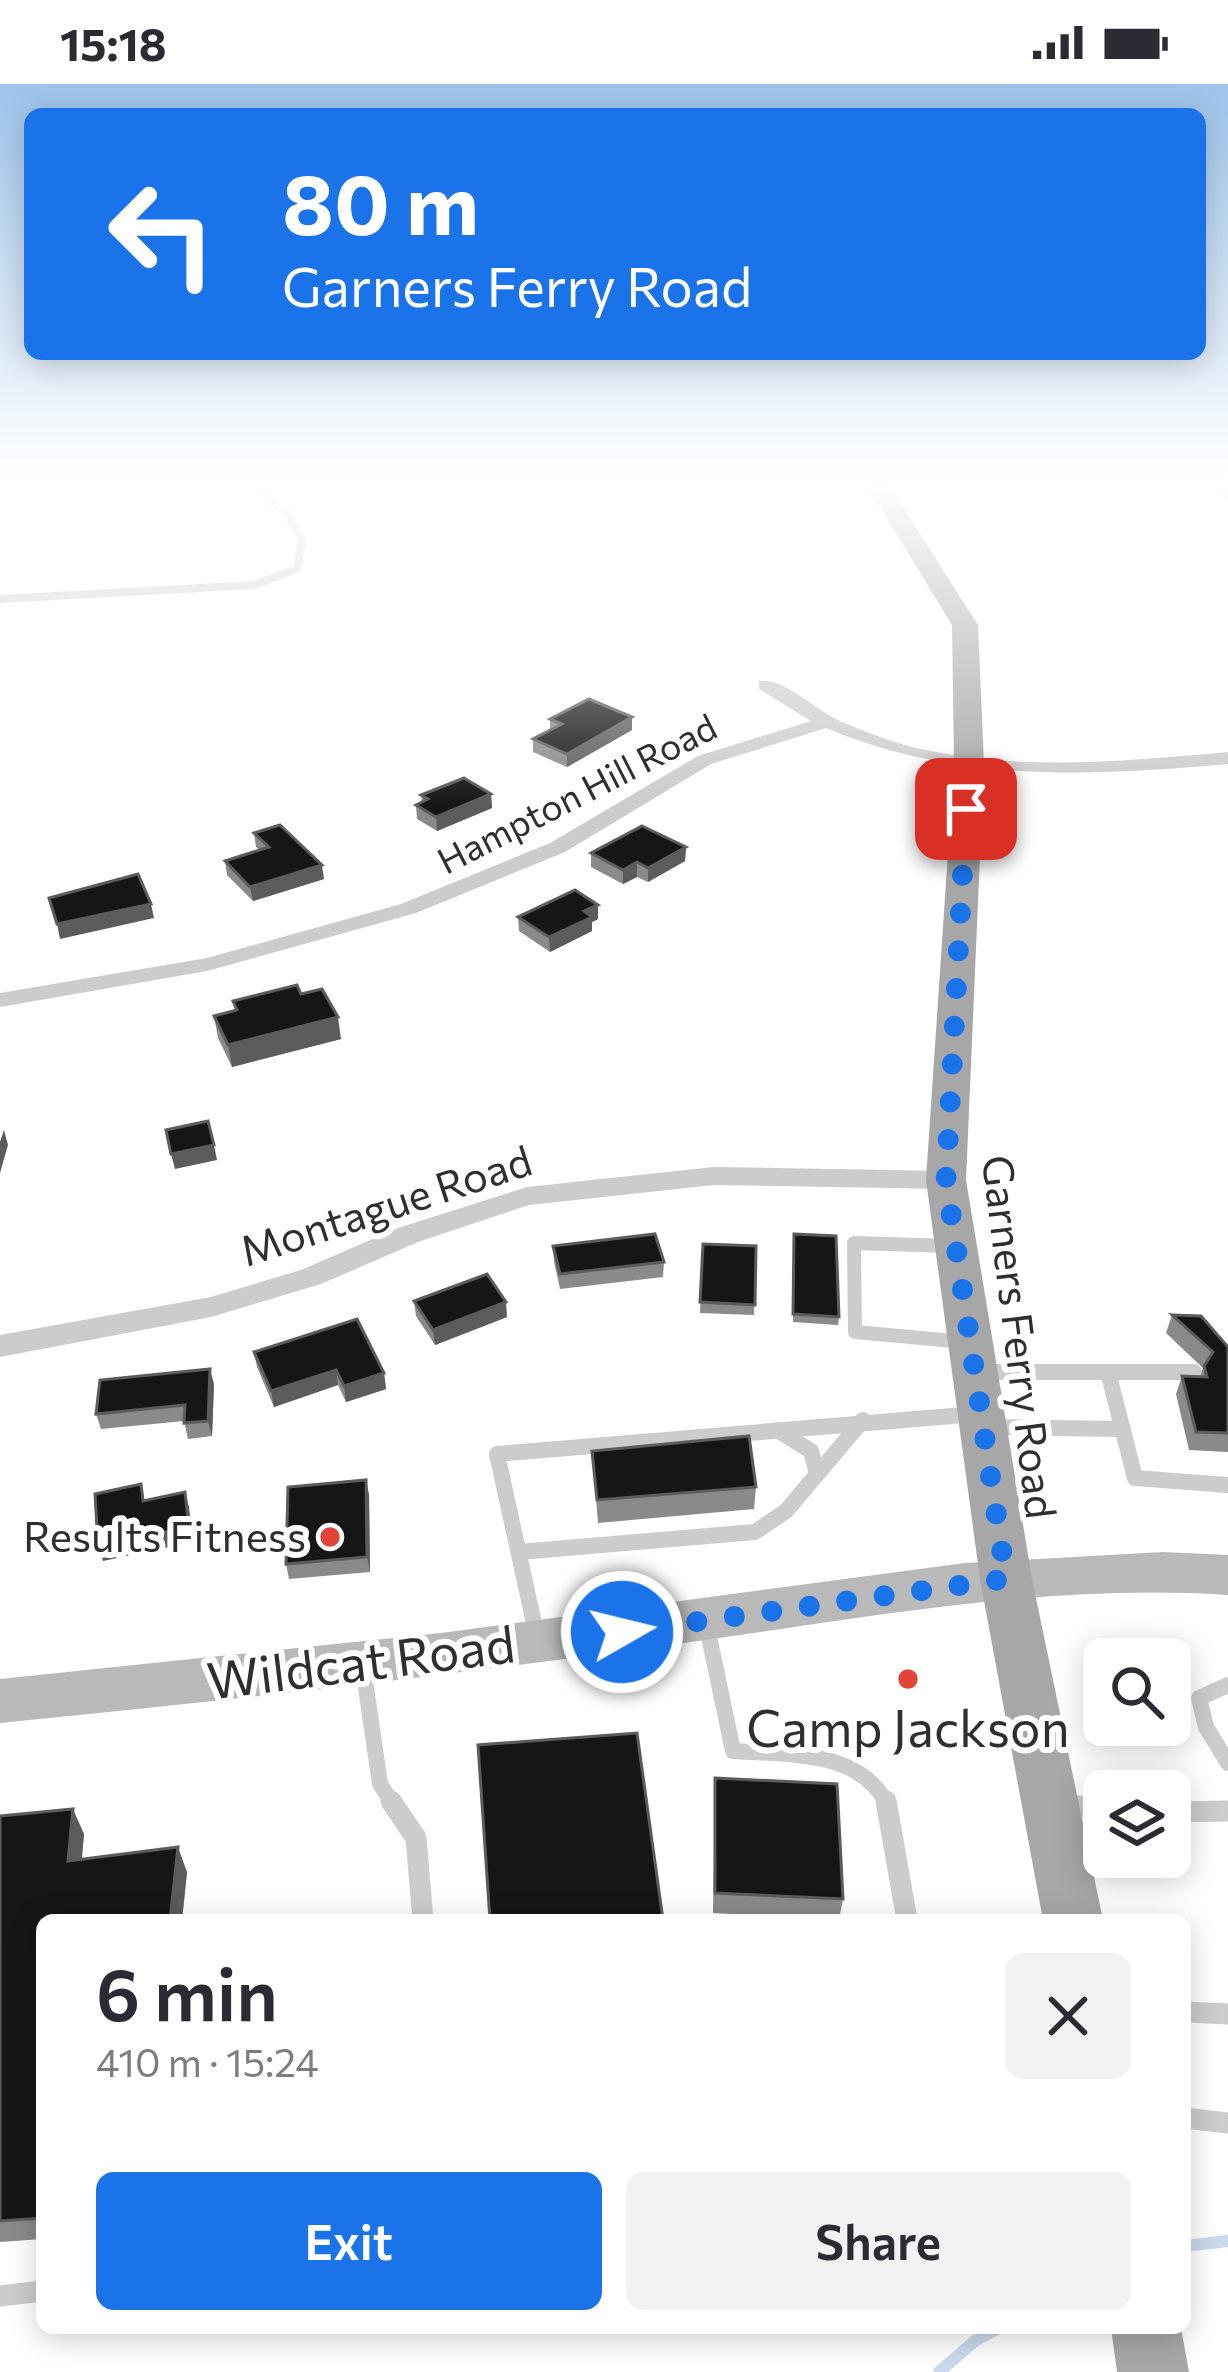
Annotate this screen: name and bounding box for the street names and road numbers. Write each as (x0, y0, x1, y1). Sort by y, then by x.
street label: Hampton Hill Road (429, 703, 723, 882)
street label: Montague Road (233, 1133, 537, 1276)
street label: Garners Ferry Road (973, 1152, 1069, 1521)
street label: Wildcat Road (203, 1610, 518, 1711)

